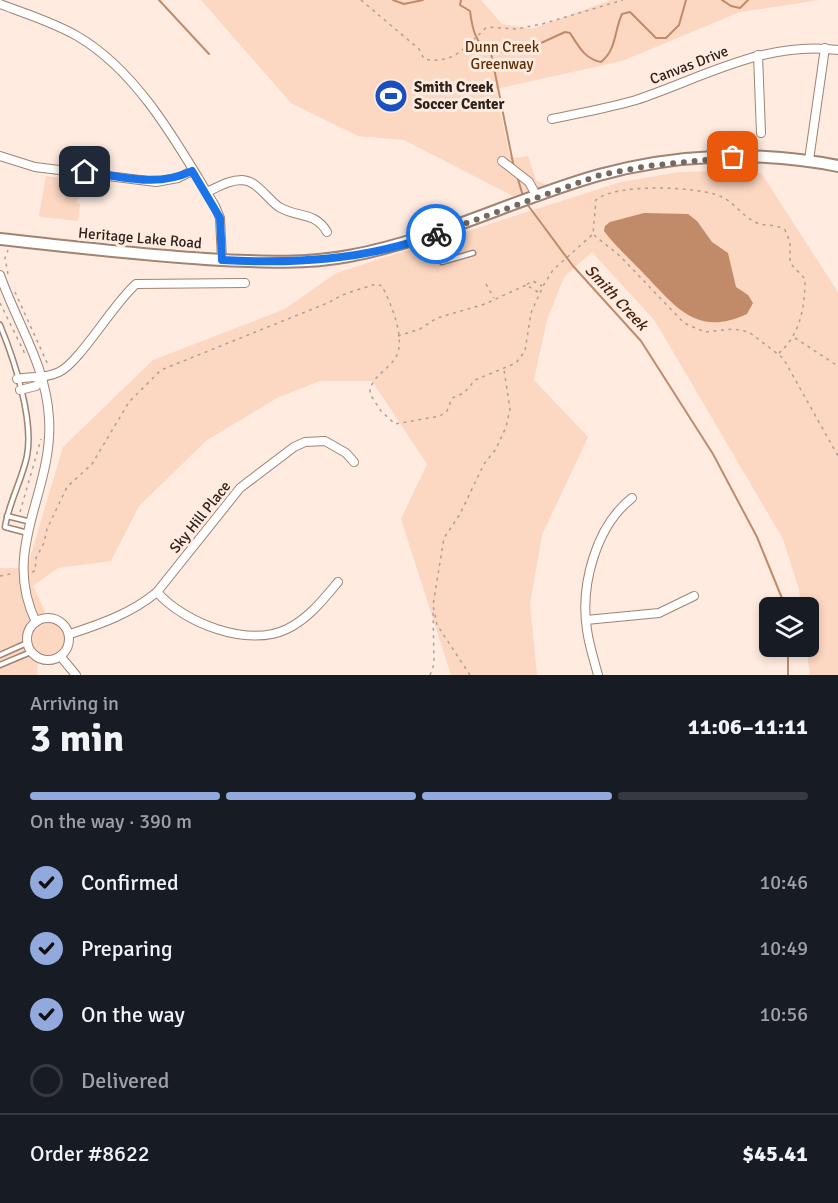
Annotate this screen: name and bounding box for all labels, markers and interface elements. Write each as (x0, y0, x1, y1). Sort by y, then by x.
park label: Dunn Creek Greenway (465, 38, 540, 73)
street label: Canvas Drive (647, 42, 731, 88)
sports icon: Smith Creek Soccer Center (373, 78, 409, 114)
place label: Smith Creek Soccer Center (414, 78, 505, 113)
pin (707, 131, 758, 182)
icon: bag (716, 140, 749, 173)
pin (59, 146, 110, 197)
icon: home (68, 155, 101, 188)
courier (406, 204, 466, 264)
icon: bike (420, 218, 453, 251)
street label: Heritage Lake Road (77, 224, 203, 252)
water label: Smith Creek (581, 260, 653, 336)
street label: Sky Hill Place (166, 477, 234, 557)
map controls (759, 597, 819, 657)
button: layers (759, 597, 819, 657)
text: Arriving in (30, 691, 119, 716)
text: 11:06–11:11 (688, 713, 808, 740)
text: 3 min (30, 714, 124, 762)
text: On the way · 390 m (30, 809, 192, 834)
icon: check (30, 866, 63, 899)
text: Confirmed (81, 869, 179, 896)
text: 10:46 (759, 870, 808, 895)
icon: check (30, 932, 63, 965)
text: Preparing (81, 935, 173, 962)
text: 10:49 (759, 936, 808, 961)
icon: check (30, 998, 63, 1031)
text: On the way (81, 1001, 185, 1028)
text: 10:56 (759, 1002, 808, 1027)
text: Delivered (81, 1067, 169, 1094)
text: Order #8622 (30, 1140, 150, 1167)
text: $45.41 (742, 1140, 808, 1167)

